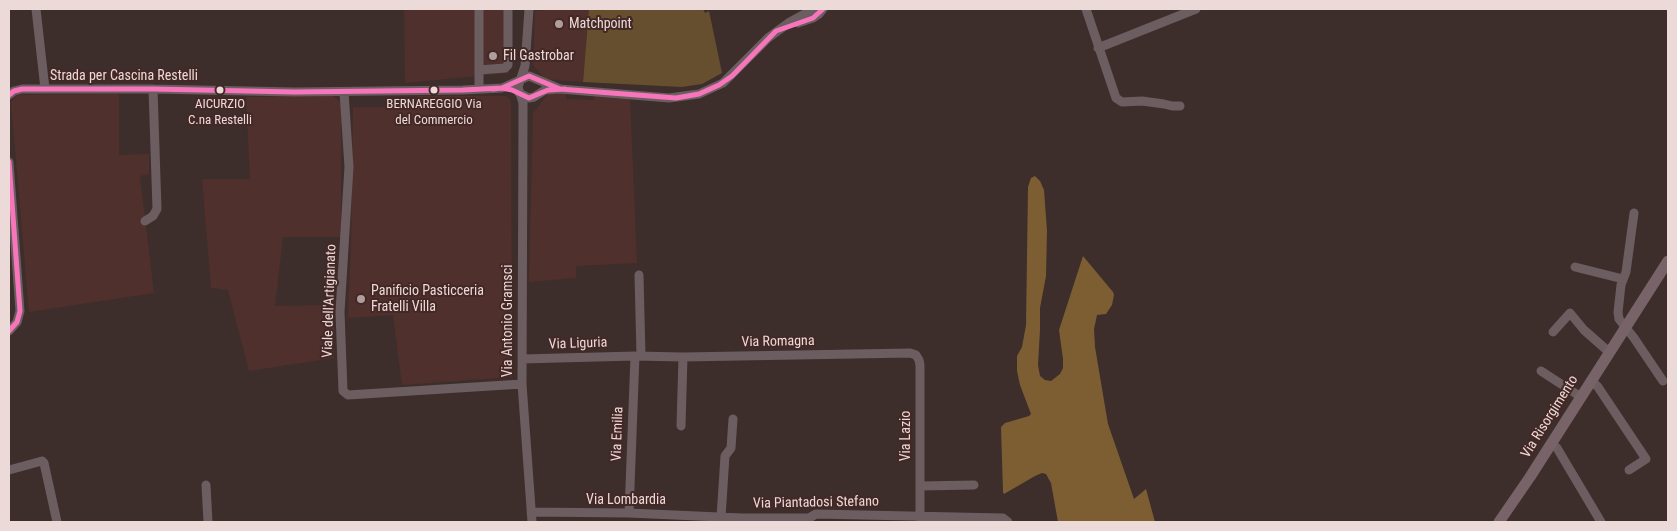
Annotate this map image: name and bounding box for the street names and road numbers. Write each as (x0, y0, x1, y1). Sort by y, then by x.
street label: Strada per Cascina Restelli (50, 68, 198, 84)
street label: Viale dell'Artigianato (320, 244, 340, 358)
street label: Via Antonio Gramsci (500, 265, 516, 377)
street label: Via Romagna (741, 333, 815, 351)
street label: Via Liguria (548, 335, 608, 353)
street label: Via Risorgimento (1518, 373, 1582, 461)
street label: Via Emilia (609, 406, 627, 462)
street label: Via Lazio (898, 411, 914, 461)
street label: Via Lombardia (586, 492, 666, 508)
street label: Via Piantadosi Stefano (753, 494, 879, 512)

